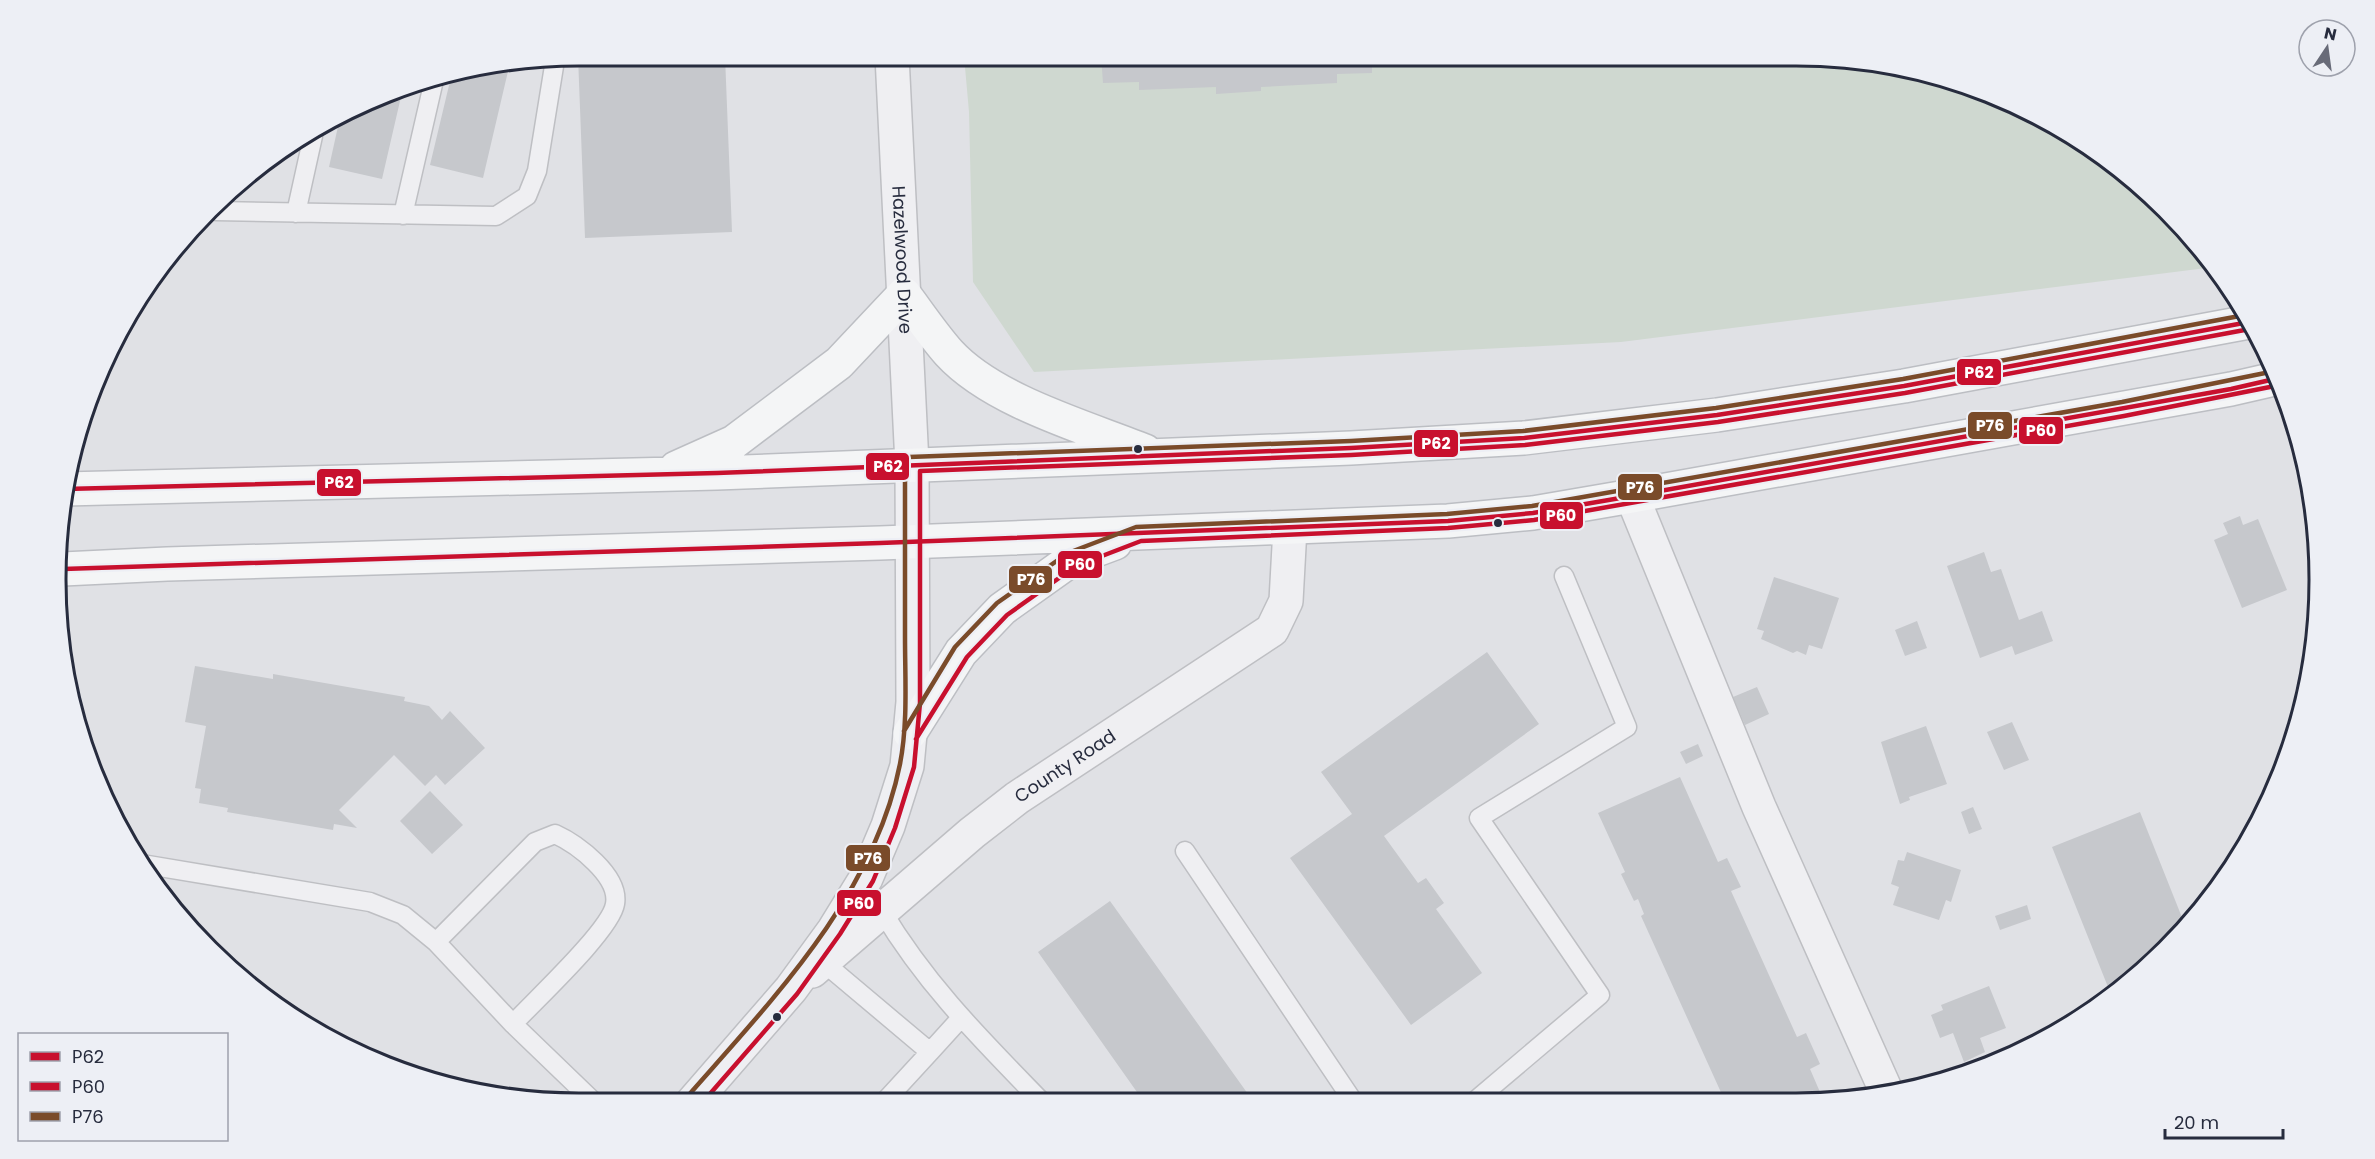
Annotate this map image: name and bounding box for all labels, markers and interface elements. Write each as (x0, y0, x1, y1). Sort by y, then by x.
north arrow (2297, 18, 2357, 78)
text: N (2322, 21, 2339, 46)
street label: Hazelwood Drive (886, 185, 919, 334)
line badge: P62 (1956, 358, 2002, 386)
text: P62 (1964, 361, 1994, 384)
line badge: P76 (1967, 411, 2013, 440)
text: P76 (1976, 414, 2004, 437)
line badge: P60 (2018, 416, 2064, 445)
text: P60 (2026, 419, 2056, 442)
line badge: P62 (1413, 429, 1459, 458)
text: P62 (1421, 432, 1451, 455)
unlabelled marker (1132, 443, 1144, 455)
line badge: P62 (865, 452, 910, 481)
text: P62 (873, 455, 903, 478)
line badge: P62 (316, 468, 362, 497)
text: P62 (324, 471, 354, 494)
line badge: P76 (1617, 473, 1663, 501)
text: P76 (1626, 476, 1654, 499)
line badge: P60 (1539, 501, 1584, 530)
text: P60 (1546, 504, 1576, 527)
unlabelled marker (1492, 517, 1504, 529)
line badge: P60 (1057, 550, 1103, 579)
text: P60 (1065, 553, 1095, 576)
line badge: P76 (1008, 565, 1053, 594)
text: P76 (1017, 568, 1045, 591)
street label: County Road (1009, 723, 1121, 808)
line badge: P76 (845, 844, 891, 872)
text: P76 (854, 847, 882, 870)
line badge: P60 (836, 889, 882, 917)
text: P60 (844, 892, 874, 915)
unlabelled marker (771, 1011, 783, 1023)
legend (18, 1033, 228, 1141)
text: P62 (72, 1044, 104, 1069)
text: P60 (72, 1074, 105, 1099)
scale bar (2165, 1102, 2284, 1140)
text: P76 (72, 1104, 104, 1129)
text: 20 m (2174, 1110, 2219, 1135)

